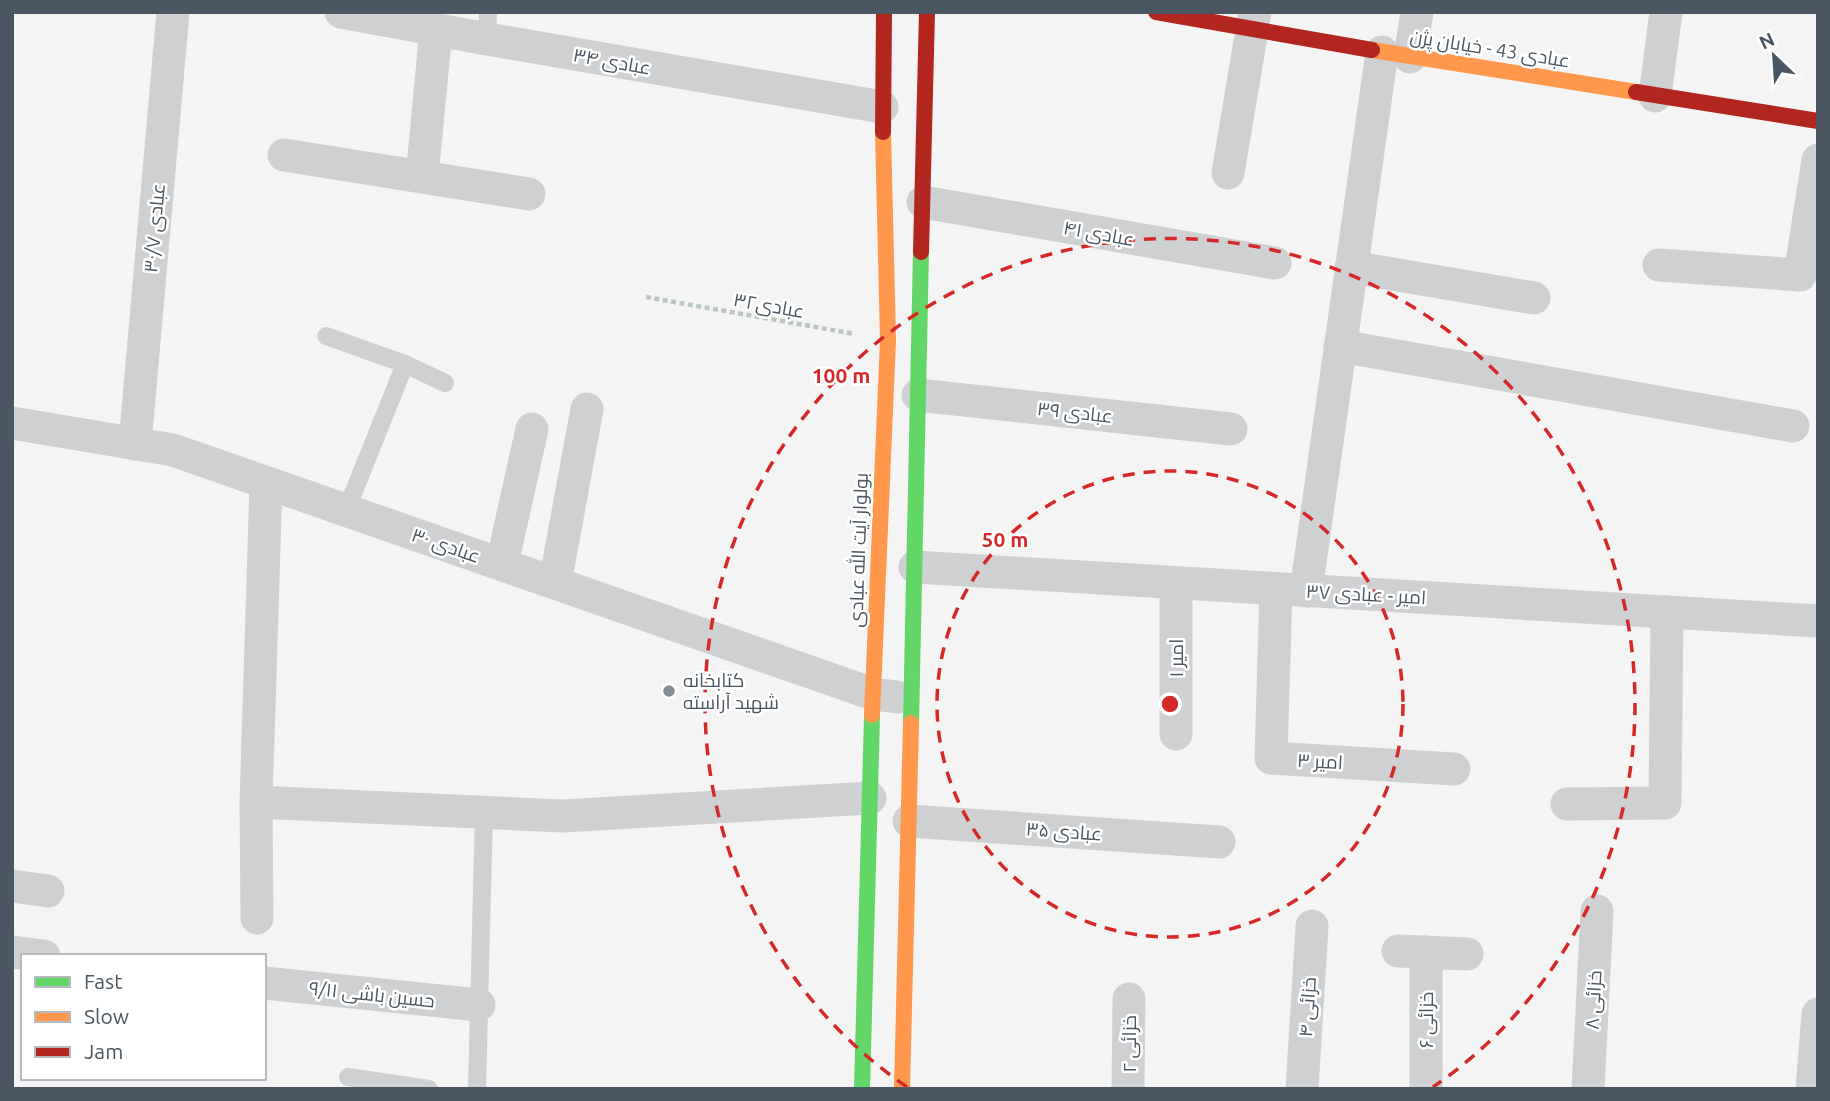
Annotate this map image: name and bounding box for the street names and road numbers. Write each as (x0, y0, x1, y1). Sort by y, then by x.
street label: عبادی 43 - خیابان پژن (1408, 25, 1571, 73)
street label: عبادی ۳۴ (571, 43, 653, 80)
street label: عبادی ۳۰/۷ (139, 182, 170, 274)
street label: عبادی ۴۱ (1062, 216, 1136, 251)
street label: عبادی۳۲ (732, 288, 806, 323)
street label: عبادی ۳۹ (1036, 397, 1114, 428)
street label: بولوار آیت الله عبادی (843, 472, 873, 628)
street label: عبادی ۳۰ (409, 523, 483, 568)
street label: امیر - عبادی ۳۷ (1305, 580, 1427, 609)
street label: امیر ۱ (1165, 639, 1188, 677)
street label: امیر ۳ (1296, 749, 1343, 774)
street label: عبادی ۳۵ (1025, 817, 1103, 846)
street label: خزائی ۸ (1580, 970, 1607, 1030)
street label: حسین باشی ۹/۱۱ (308, 976, 436, 1013)
street label: خزائی ۴ (1294, 976, 1321, 1038)
street label: خزائی ۶ (1415, 992, 1438, 1048)
street label: خزائی ۲ (1118, 1015, 1141, 1073)

